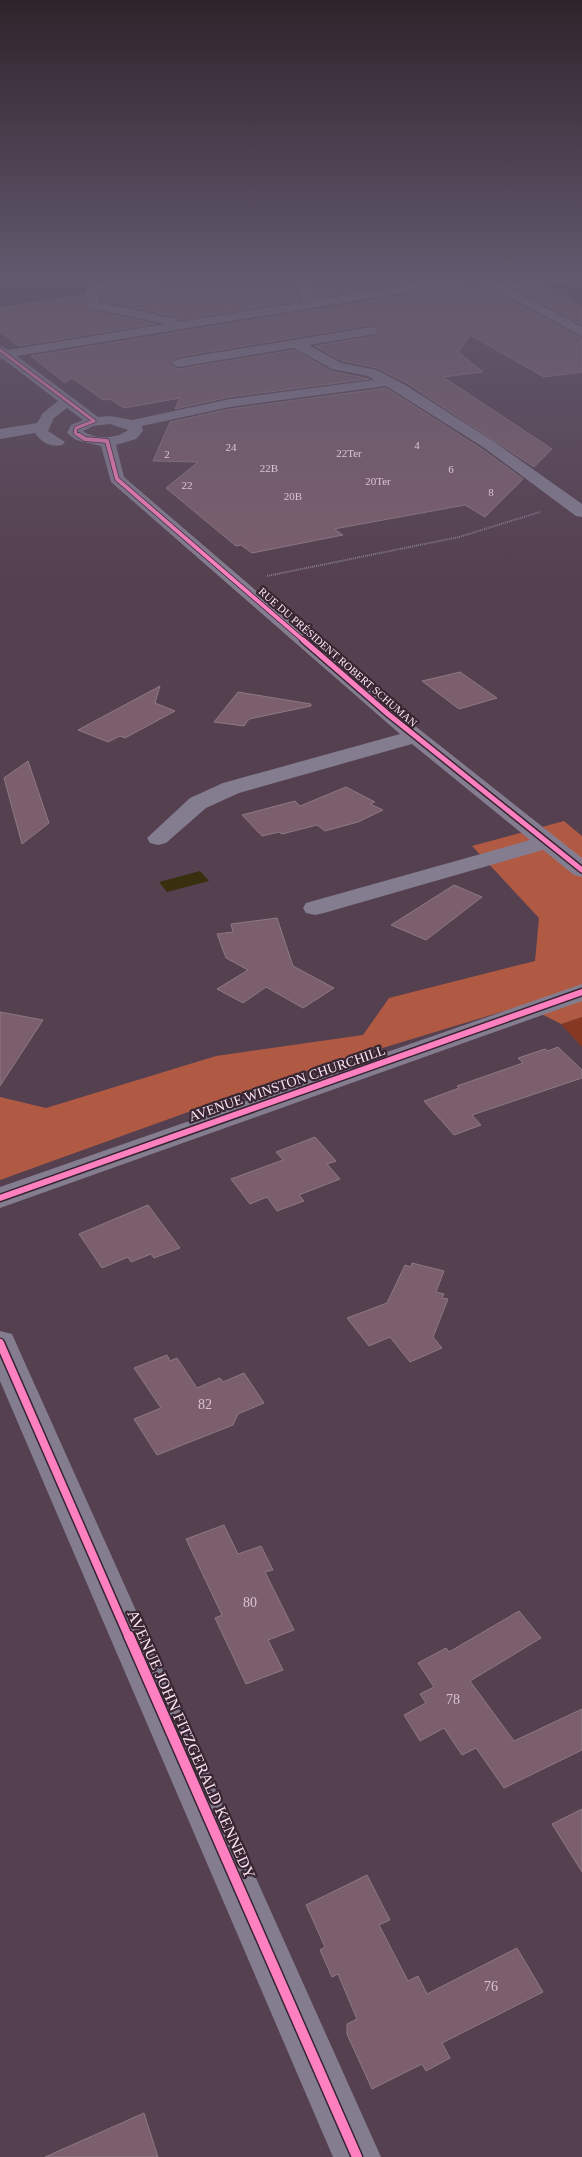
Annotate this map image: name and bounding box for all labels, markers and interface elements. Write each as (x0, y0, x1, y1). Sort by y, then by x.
house number: 4 (414, 439, 420, 451)
house number: 24 (226, 441, 237, 453)
house number: 22Ter (336, 447, 362, 459)
house number: 2 (164, 448, 170, 460)
house number: 22B (260, 462, 278, 474)
house number: 6 (448, 463, 454, 475)
house number: 20Ter (365, 475, 391, 487)
house number: 22 (182, 479, 193, 491)
house number: 8 (488, 486, 494, 498)
house number: 20B (284, 490, 302, 502)
street label: RUE DU PRÉSIDENT ROBERT SCHUMAN (257, 585, 420, 729)
street label: AVENUE WINSTON CHURCHILL (187, 1043, 387, 1124)
house number: 82 (198, 1397, 212, 1412)
house number: 80 (243, 1595, 257, 1610)
street label: AVENUE JOHN FITZGERALD KENNEDY (124, 1607, 259, 1882)
house number: 78 (446, 1692, 460, 1707)
house number: 76 (484, 1979, 498, 1994)

